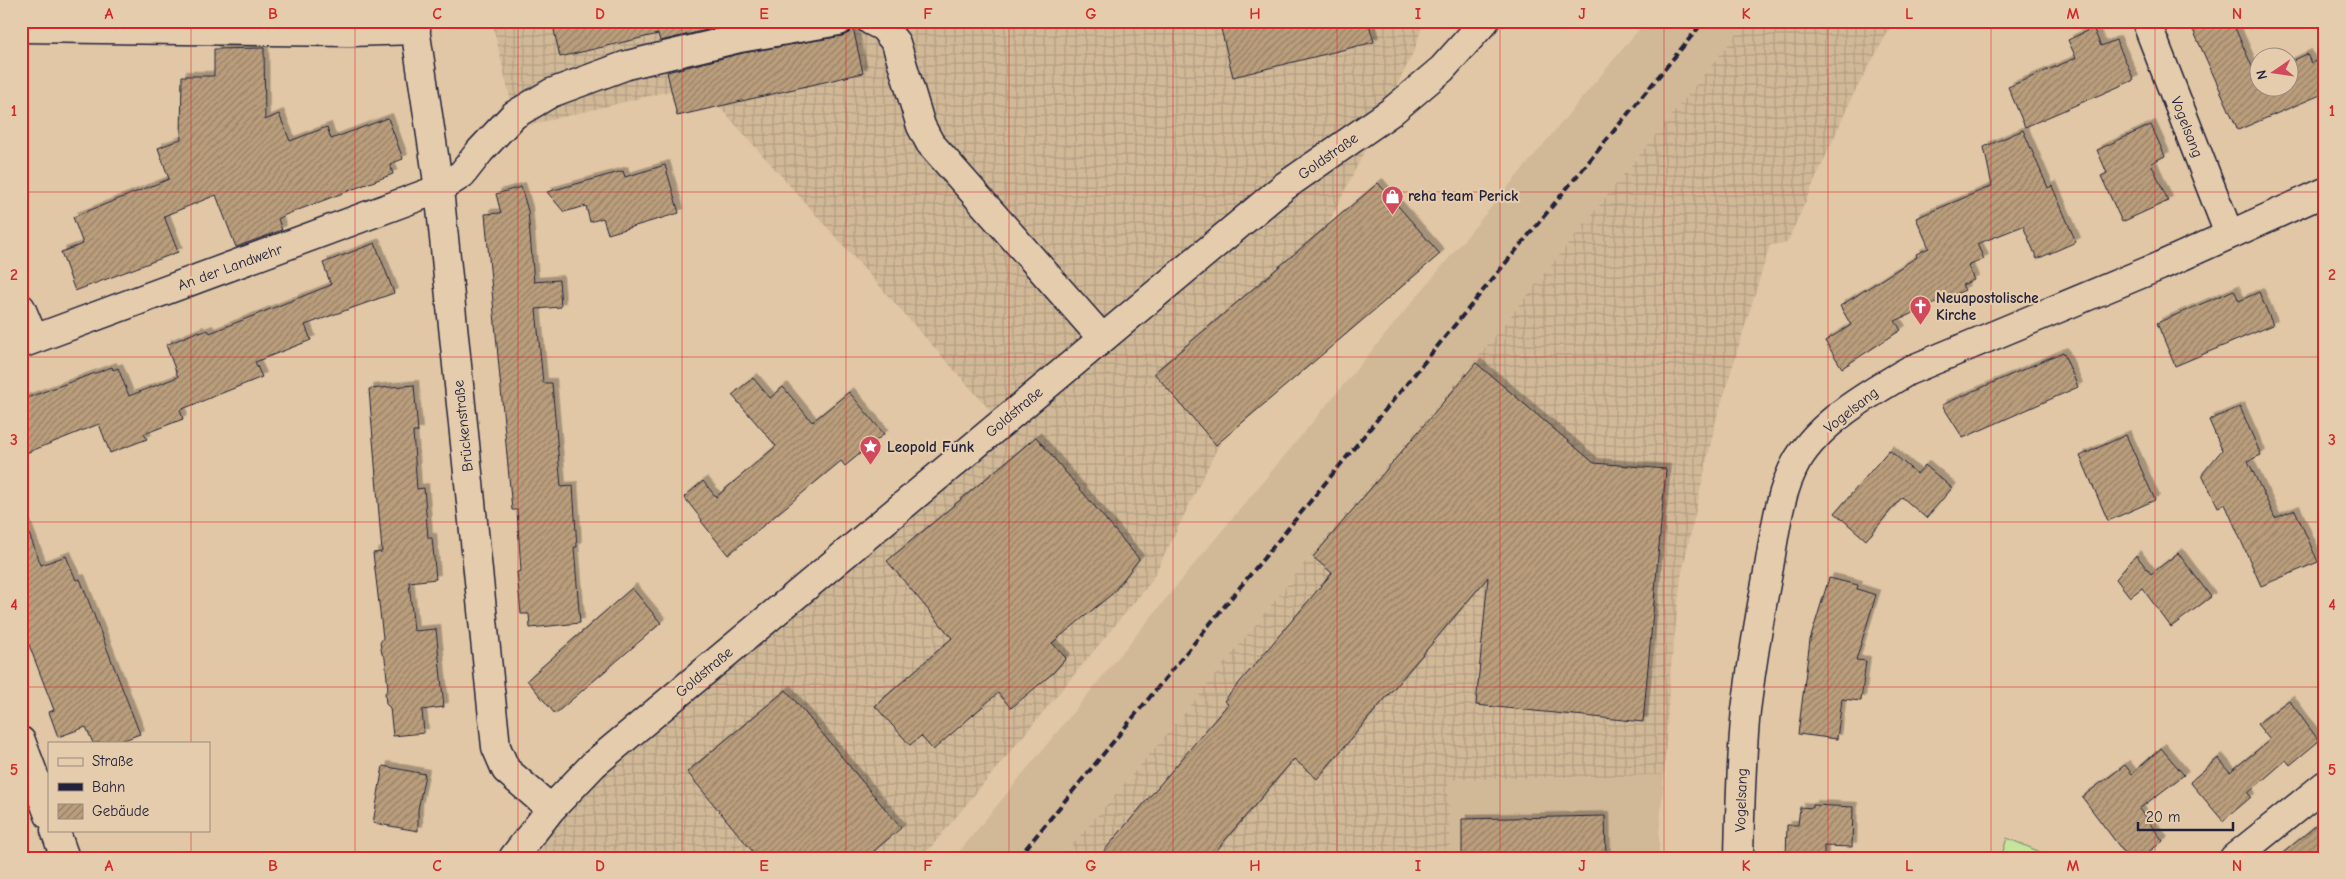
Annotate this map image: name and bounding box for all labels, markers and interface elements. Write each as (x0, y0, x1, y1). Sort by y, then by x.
text: A (105, 5, 114, 23)
text: B (268, 5, 278, 23)
text: C (432, 5, 442, 23)
text: D (595, 5, 605, 23)
text: E (759, 5, 769, 23)
text: F (923, 5, 933, 23)
text: G (1085, 5, 1097, 23)
text: H (1249, 5, 1261, 23)
text: I (1415, 5, 1421, 23)
text: J (1578, 5, 1586, 23)
text: K (1741, 5, 1751, 23)
text: L (1905, 5, 1913, 23)
text: M (2067, 5, 2080, 23)
text: N (2232, 5, 2242, 23)
north arrow (2248, 48, 2298, 98)
text: N (2253, 68, 2271, 81)
street label: Vogelsang (2167, 94, 2207, 160)
text: 1 (11, 102, 17, 120)
text: 1 (2329, 102, 2335, 120)
street label: Goldstraße (1294, 128, 1362, 183)
shop icon: reha team Perick (1380, 184, 1404, 215)
place label: reha team Perick (1408, 187, 1519, 205)
street label: An der Landwehr (175, 240, 285, 294)
text: 2 (10, 266, 18, 284)
text: 2 (2328, 266, 2336, 284)
place label: Neuapostolische Kirche (1936, 289, 2039, 324)
church icon: Neuapostolische Kirche (1908, 295, 1932, 326)
street label: Brückenstraße (449, 379, 477, 473)
street label: Goldstraße (982, 383, 1047, 441)
street label: Vogelsang (1820, 383, 1882, 437)
text: 3 (10, 431, 18, 449)
text: 3 (2328, 431, 2336, 449)
place icon: Leopold Funk (859, 435, 883, 466)
place label: Leopold Funk (887, 438, 975, 456)
text: 4 (10, 596, 18, 614)
text: 4 (2328, 596, 2336, 614)
street label: Goldstraße (672, 643, 737, 701)
legend (48, 742, 210, 832)
text: Straße (92, 752, 134, 770)
text: 5 (10, 761, 18, 779)
text: 5 (2328, 761, 2336, 779)
street label: Vogelsang (1731, 768, 1751, 832)
text: Bahn (92, 778, 125, 796)
scale bar (2138, 799, 2234, 831)
text: Gebäude (92, 802, 150, 820)
text: 20 m (2146, 808, 2180, 826)
text: A (105, 857, 114, 875)
text: B (268, 857, 278, 875)
text: C (432, 857, 442, 875)
text: D (595, 857, 605, 875)
text: E (759, 857, 769, 875)
text: F (923, 857, 933, 875)
text: G (1085, 857, 1097, 875)
text: H (1249, 857, 1261, 875)
text: I (1415, 857, 1421, 875)
text: J (1578, 857, 1586, 875)
text: K (1741, 857, 1751, 875)
text: L (1905, 857, 1913, 875)
text: M (2067, 857, 2080, 875)
text: N (2232, 857, 2242, 875)

